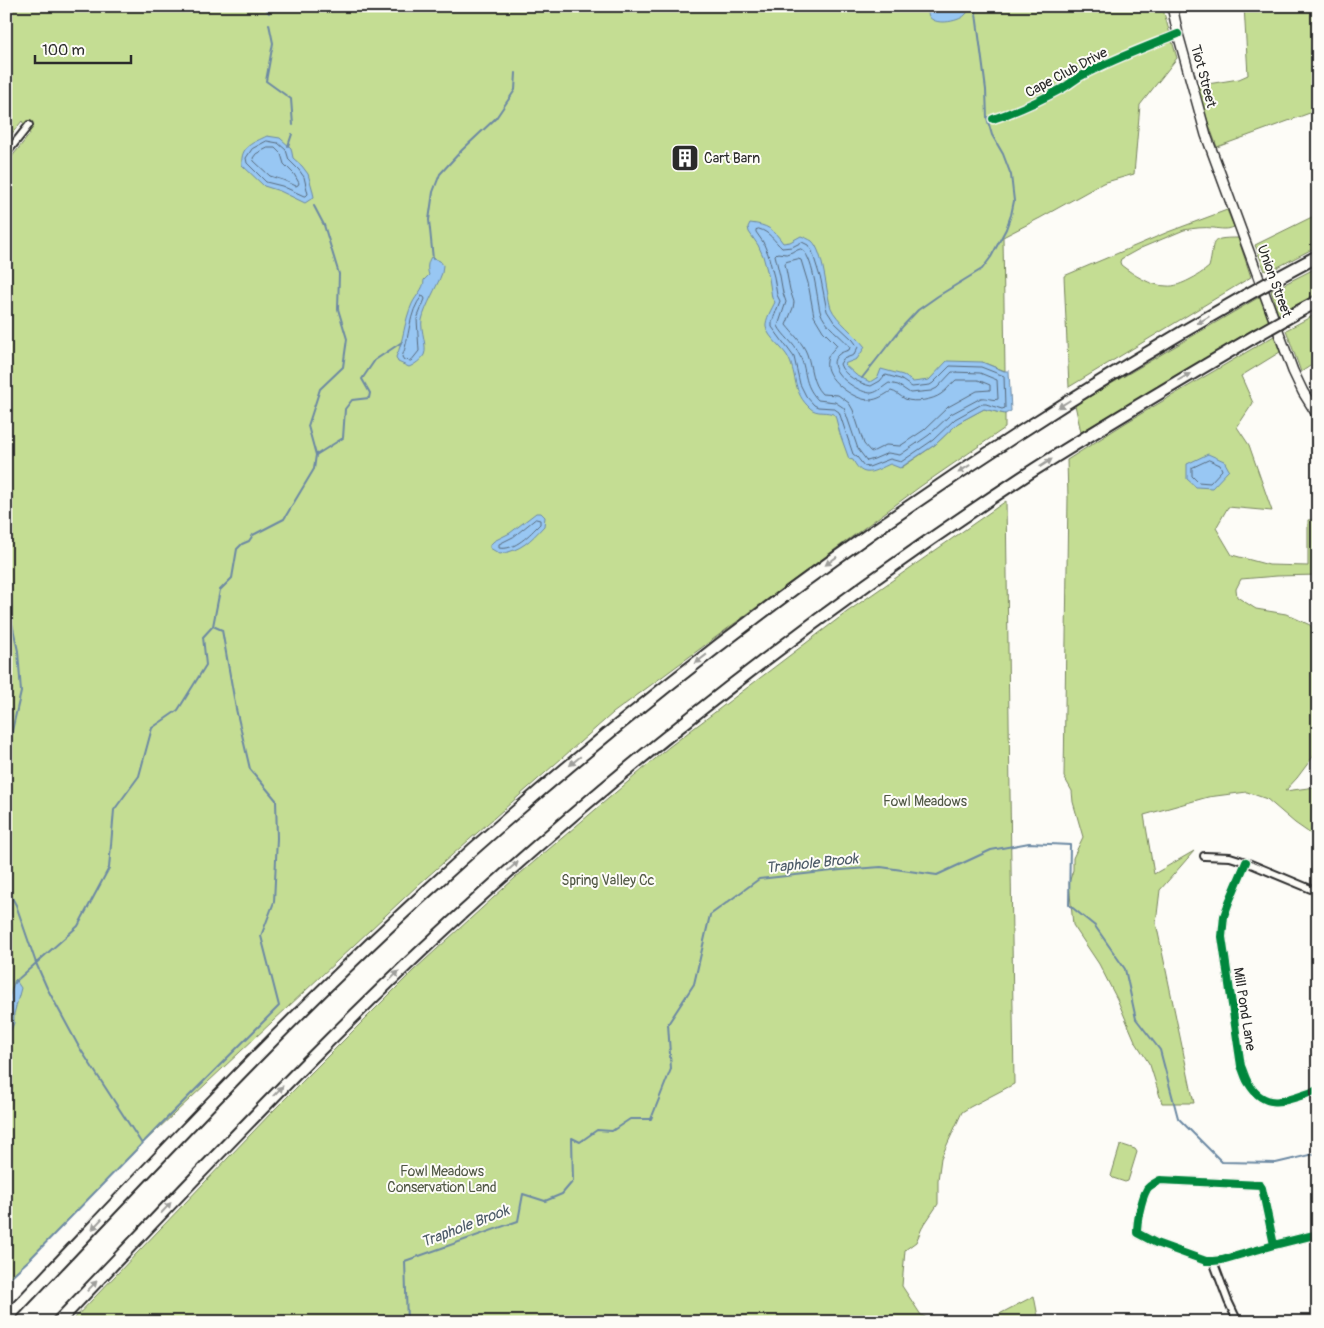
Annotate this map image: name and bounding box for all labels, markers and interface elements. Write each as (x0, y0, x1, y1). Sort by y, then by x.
scale bar (35, 32, 131, 64)
text: 100 m (42, 41, 85, 60)
street label: Tiot Street (1187, 43, 1220, 110)
street label: Cape Club Drive (1022, 44, 1110, 101)
building icon: Cart Barn (670, 143, 700, 173)
place label: Cart Barn (704, 150, 760, 167)
street label: Union Street (1254, 243, 1296, 320)
one-way arrow (1196, 316, 1211, 324)
one-way arrow (1178, 373, 1191, 382)
one-way arrow (1058, 399, 1071, 409)
one-way arrow (1040, 458, 1053, 467)
one-way arrow (957, 464, 971, 473)
one-way arrow (824, 556, 838, 566)
one-way arrow (695, 653, 708, 664)
one-way arrow (569, 755, 581, 767)
park label: Fowl Meadows (883, 793, 968, 810)
water label: Traphole Brook (765, 849, 861, 878)
one-way arrow (507, 861, 520, 872)
park label: Spring Valley Cc (561, 872, 655, 889)
street label: Mill Pond Lane (1230, 966, 1259, 1052)
one-way arrow (387, 970, 399, 982)
one-way arrow (272, 1085, 284, 1097)
park label: Fowl Meadows Conservation Land (387, 1163, 497, 1196)
water label: Traphole Brook (419, 1200, 513, 1252)
one-way arrow (160, 1203, 172, 1215)
one-way arrow (91, 1218, 103, 1230)
one-way arrow (86, 1281, 98, 1293)

